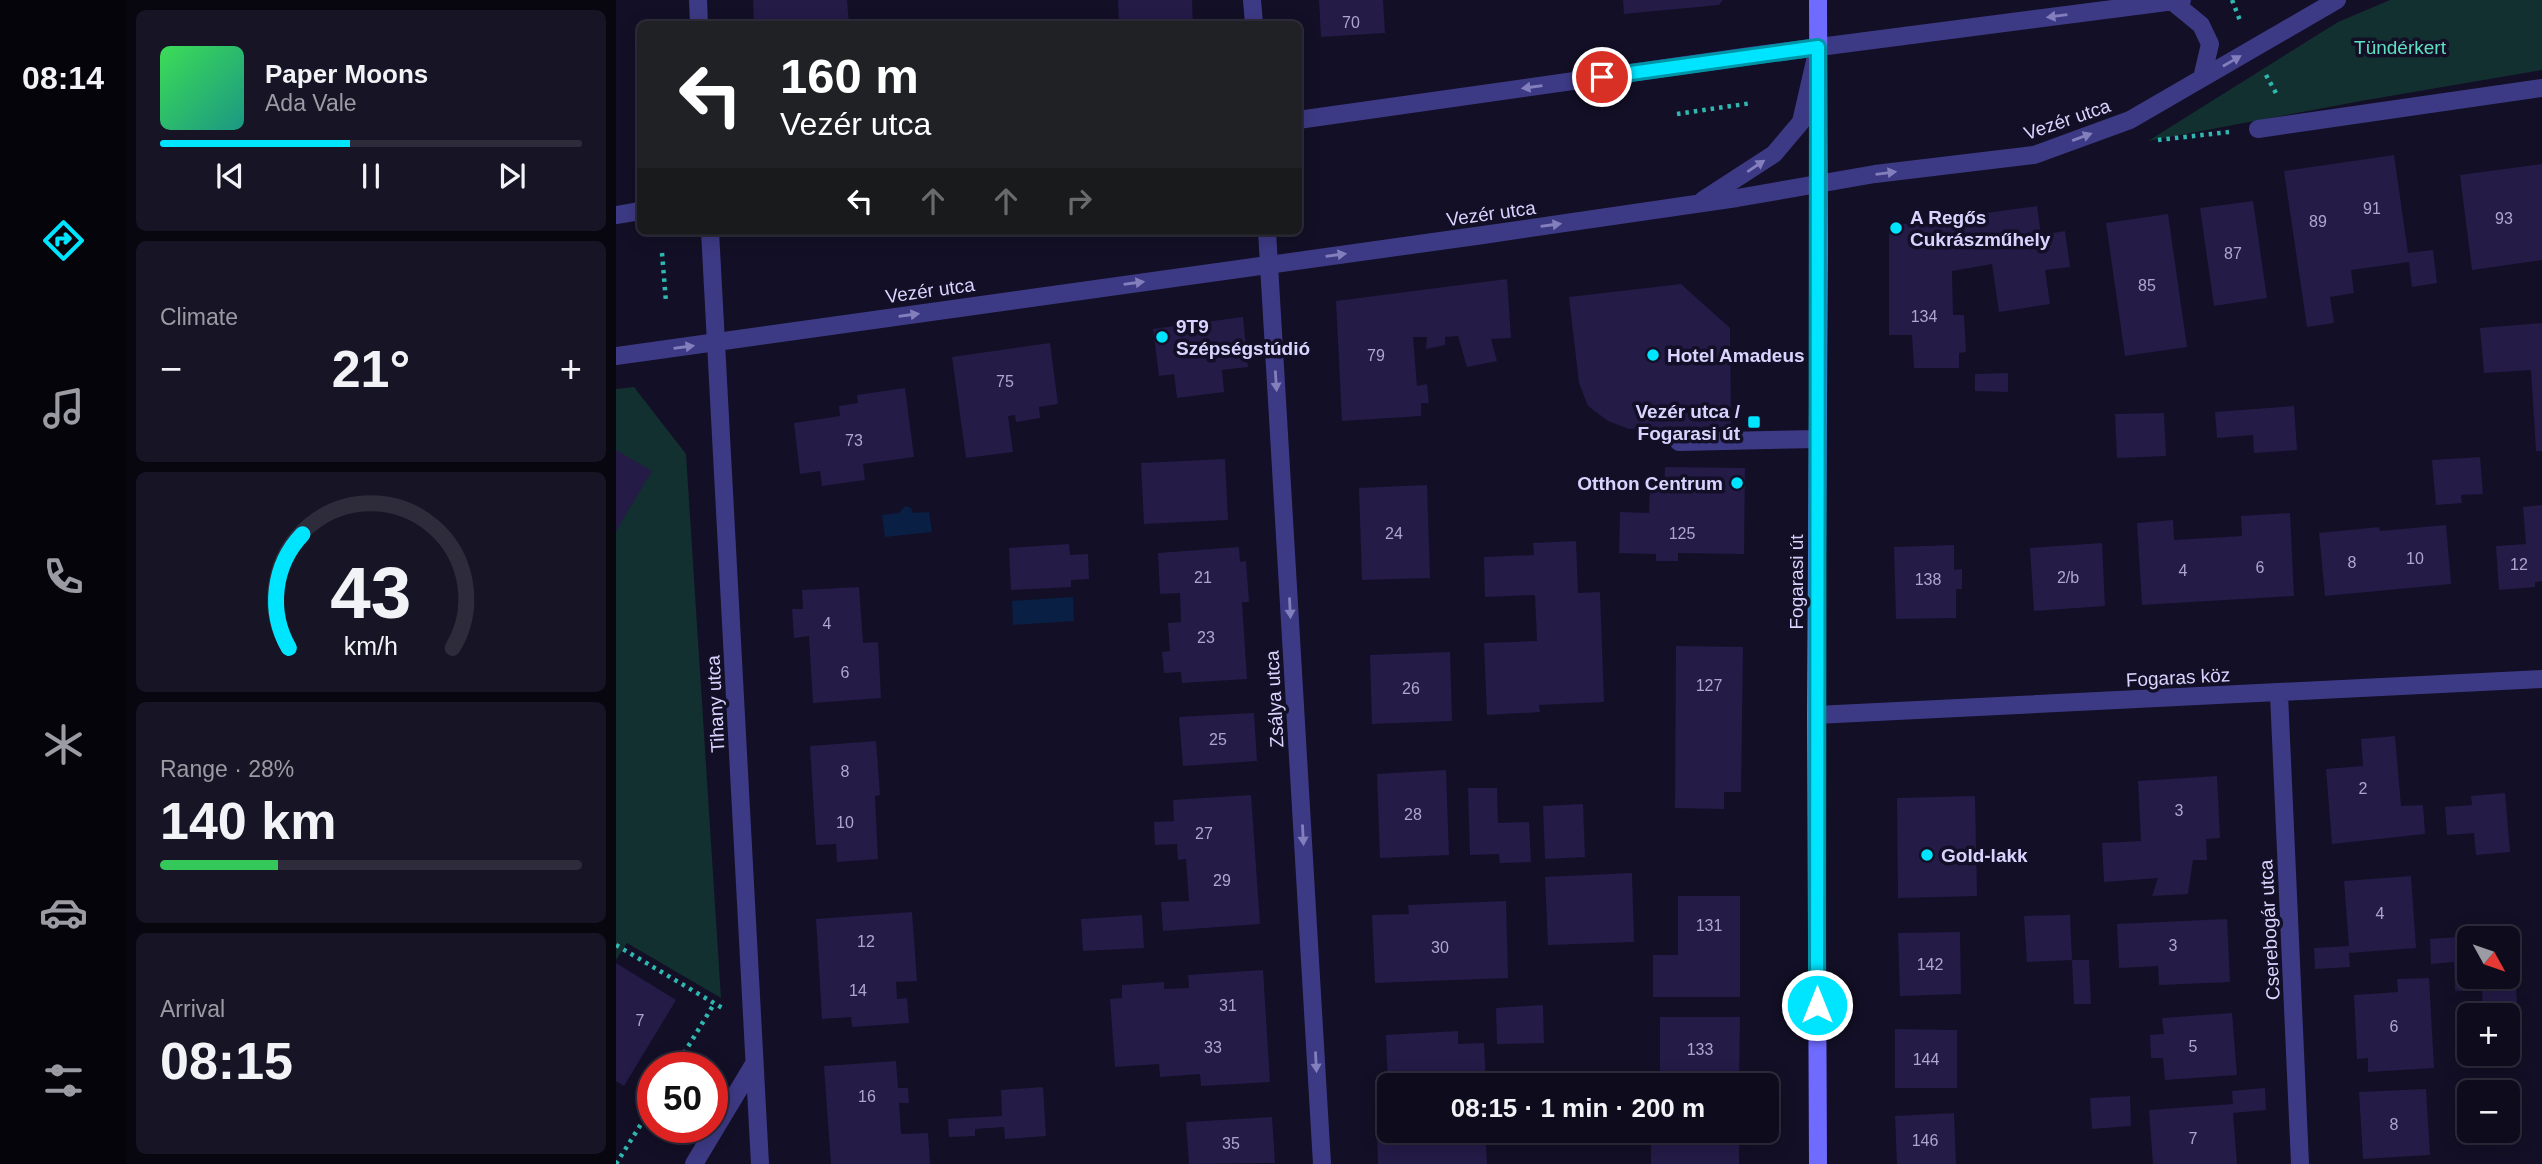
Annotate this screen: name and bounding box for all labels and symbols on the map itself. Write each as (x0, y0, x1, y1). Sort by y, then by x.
one-way arrow (2046, 11, 2068, 22)
house number: 70 (1342, 14, 1360, 31)
park label: Tündérkert (2354, 37, 2447, 58)
pin (1572, 47, 1632, 107)
one-way arrow (2222, 55, 2241, 67)
one-way arrow (1521, 82, 1543, 93)
street label: Vezér utca (2021, 95, 2113, 144)
one-way arrow (2072, 132, 2093, 143)
one-way arrow (1746, 160, 1765, 173)
one-way arrow (1875, 167, 1897, 178)
street label: Vezér utca (1445, 197, 1537, 230)
house number: 91 (2363, 200, 2381, 217)
place label: A Regős Cukrászműhely (1910, 207, 2051, 250)
house number: 93 (2495, 210, 2513, 227)
house number: 89 (2309, 213, 2327, 230)
one-way arrow (1540, 220, 1562, 231)
marker: A Regős Cukrászműhely (1888, 220, 1904, 236)
house number: 87 (2224, 245, 2242, 262)
one-way arrow (1325, 249, 1347, 260)
street label: Vezér utca (884, 274, 976, 307)
one-way arrow (1123, 277, 1145, 288)
house number: 85 (2138, 277, 2156, 294)
house number: 134 (1911, 308, 1937, 325)
one-way arrow (898, 309, 920, 320)
place label: 9T9 Szépségstúdió (1176, 316, 1310, 359)
marker: 9T9 Szépségstúdió (1154, 329, 1170, 345)
one-way arrow (673, 341, 695, 352)
place label: Hotel Amadeus (1667, 345, 1805, 366)
house number: 79 (1367, 347, 1385, 364)
marker: Hotel Amadeus (1645, 347, 1661, 363)
one-way arrow (1271, 370, 1282, 392)
house number: 75 (996, 373, 1014, 390)
place label: Vezér utca / Fogarasi út (1635, 401, 1741, 444)
marker: Vezér utca / Fogarasi út (1746, 414, 1762, 430)
house number: 73 (845, 432, 863, 449)
place label: Otthon Centrum (1577, 473, 1723, 494)
marker: Otthon Centrum (1729, 475, 1745, 491)
house number: 24 (1385, 525, 1403, 542)
house number: 125 (1669, 525, 1695, 542)
street label: Fogarasi út (1786, 534, 1807, 630)
house number: 10 (2406, 550, 2424, 567)
house number: 8 (2348, 554, 2357, 571)
house number: 12 (2510, 556, 2528, 573)
house number: 6 (2256, 559, 2265, 576)
house number: 4 (2179, 562, 2188, 579)
house number: 21 (1194, 569, 1212, 586)
house number: 2/b (2057, 569, 2079, 586)
house number: 138 (1915, 571, 1941, 588)
one-way arrow (1285, 597, 1296, 619)
house number: 4 (823, 615, 832, 632)
house number: 23 (1197, 629, 1215, 646)
street label: Zsálya utca (1261, 649, 1288, 748)
street label: Tihany utca (702, 654, 729, 753)
house number: 6 (841, 664, 850, 681)
street label: Fogaras köz (2125, 664, 2231, 691)
house number: 127 (1696, 677, 1722, 694)
house number: 26 (1402, 680, 1420, 697)
house number: 25 (1209, 731, 1227, 748)
house number: 8 (841, 763, 850, 780)
house number: 2 (2359, 780, 2368, 797)
house number: 3 (2175, 802, 2184, 819)
house number: 28 (1404, 806, 1422, 823)
house number: 10 (836, 814, 854, 831)
one-way arrow (1298, 824, 1309, 846)
house number: 27 (1195, 825, 1213, 842)
place label: Gold-lakk (1941, 845, 2028, 866)
marker: Gold-lakk (1919, 847, 1935, 863)
street label: Cserebogár utca (2255, 859, 2284, 1001)
house number: 29 (1213, 872, 1231, 889)
house number: 4 (2376, 905, 2385, 922)
house number: 131 (1696, 917, 1722, 934)
north arrow (2457, 926, 2520, 989)
house number: 12 (857, 933, 875, 950)
house number: 3 (2169, 937, 2178, 954)
house number: 30 (1431, 939, 1449, 956)
house number: 142 (1917, 956, 1943, 973)
position arrow (1780, 968, 1854, 1042)
house number: 14 (849, 982, 867, 999)
house number: 31 (1219, 997, 1237, 1014)
house number: 7 (636, 1012, 645, 1029)
house number: 6 (2390, 1018, 2399, 1035)
house number: 5 (2189, 1038, 2198, 1055)
house number: 33 (1204, 1039, 1222, 1056)
house number: 133 (1687, 1041, 1713, 1058)
one-way arrow (1311, 1051, 1322, 1073)
house number: 144 (1913, 1051, 1939, 1068)
speed limit sign: 50 (637, 1052, 728, 1143)
house number: 16 (858, 1088, 876, 1105)
house number: 8 (2390, 1116, 2399, 1133)
house number: 7 (2189, 1130, 2198, 1147)
house number: 146 (1912, 1132, 1938, 1149)
house number: 35 (1222, 1135, 1240, 1152)

